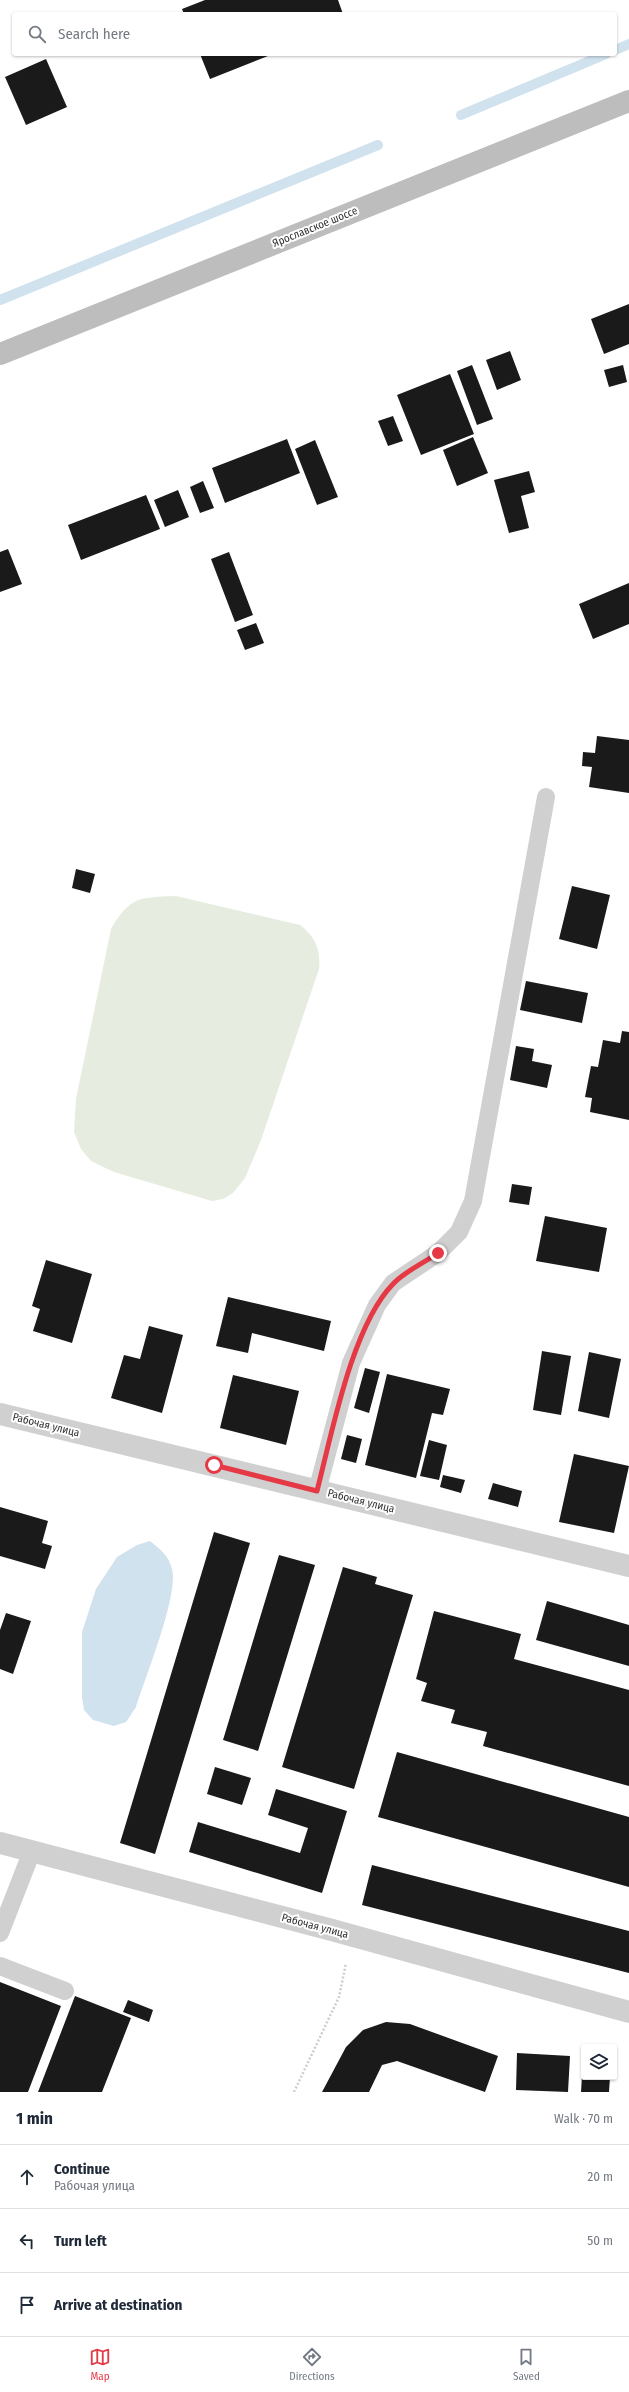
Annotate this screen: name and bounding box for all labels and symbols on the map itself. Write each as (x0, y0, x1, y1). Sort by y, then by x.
street label: Ярославское шоссе (271, 204, 359, 250)
route end (429, 1244, 447, 1262)
street label: Рабочая улица (11, 1410, 81, 1440)
route start (205, 1456, 223, 1474)
street label: Рабочая улица (326, 1486, 396, 1516)
street label: Рабочая улица (280, 1911, 350, 1941)

